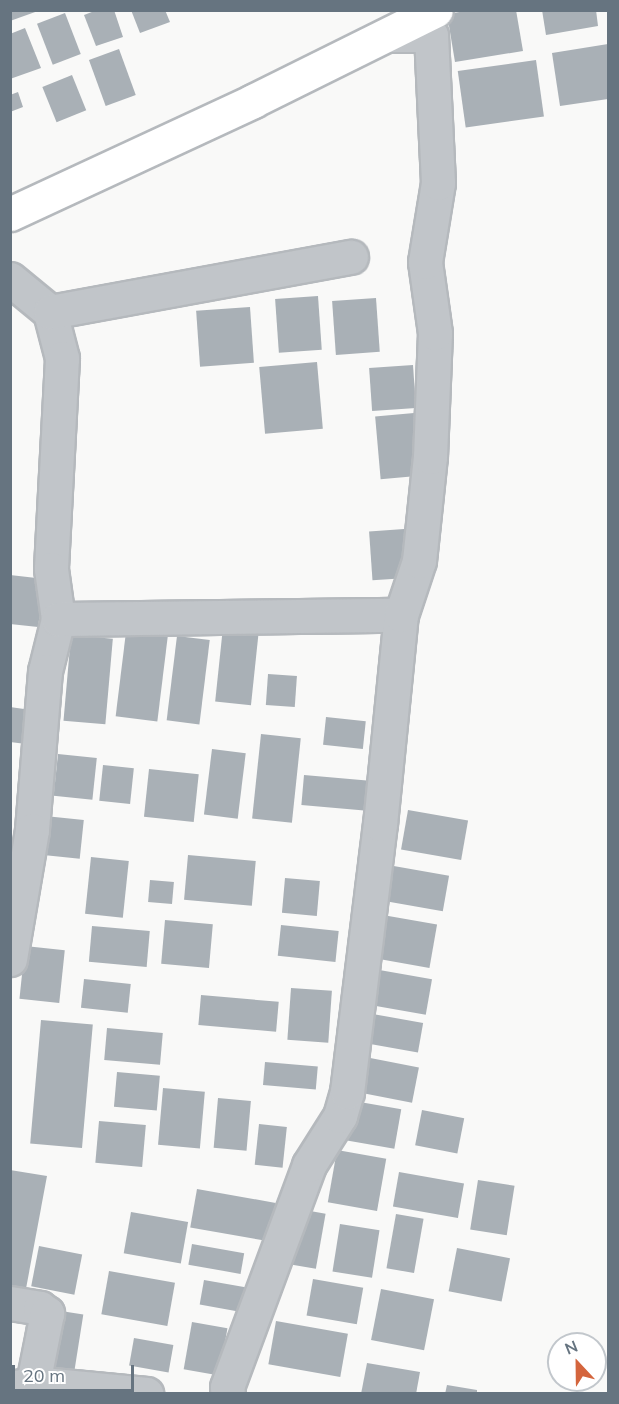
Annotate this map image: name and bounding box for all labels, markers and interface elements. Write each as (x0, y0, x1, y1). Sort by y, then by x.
north arrow (547, 1332, 607, 1392)
text: N (562, 1336, 580, 1359)
scale bar (15, 1353, 136, 1391)
text: 20 m (23, 1364, 65, 1387)

